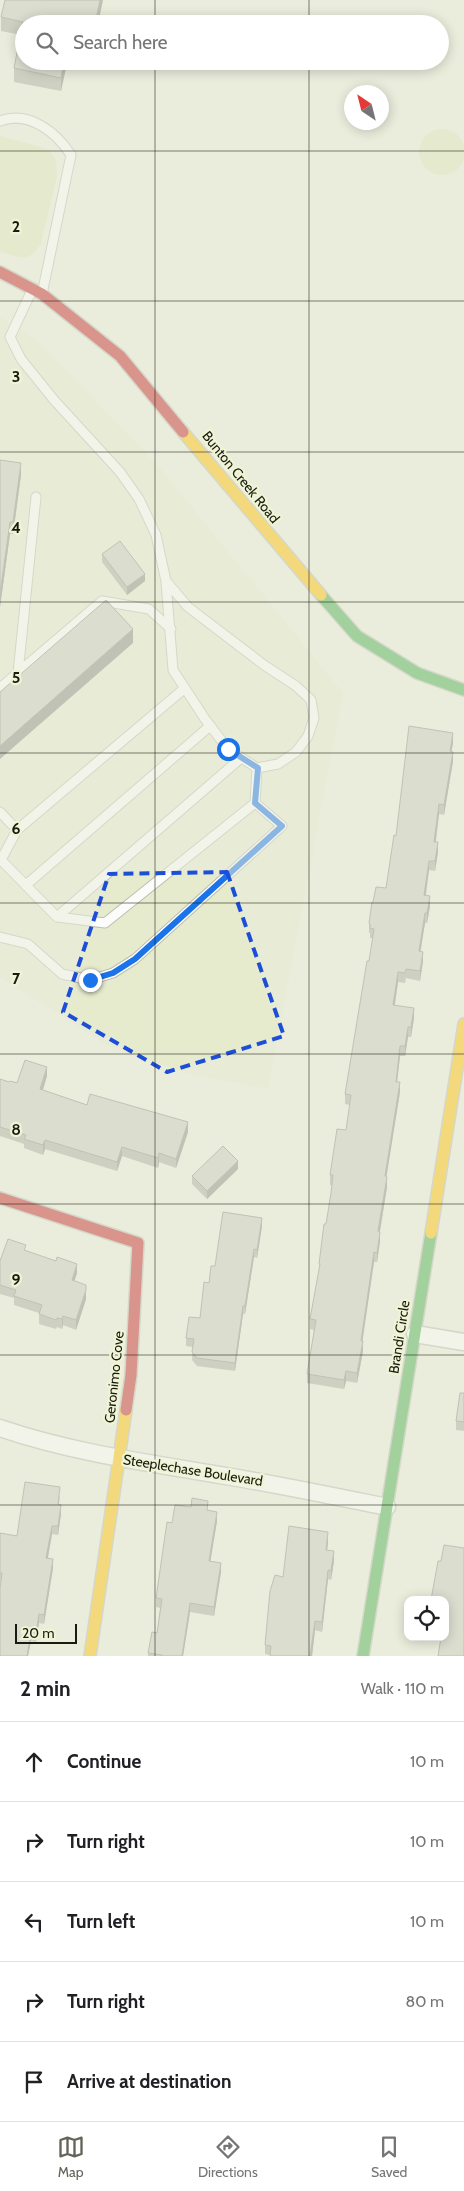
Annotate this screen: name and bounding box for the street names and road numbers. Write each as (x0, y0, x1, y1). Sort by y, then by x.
street label: Bunton Creek Road (198, 427, 284, 527)
street label: Brandi Circle (384, 1299, 414, 1375)
street label: Geronimo Cove (100, 1330, 128, 1424)
street label: Steeplechase Boulevard (122, 1450, 264, 1490)

